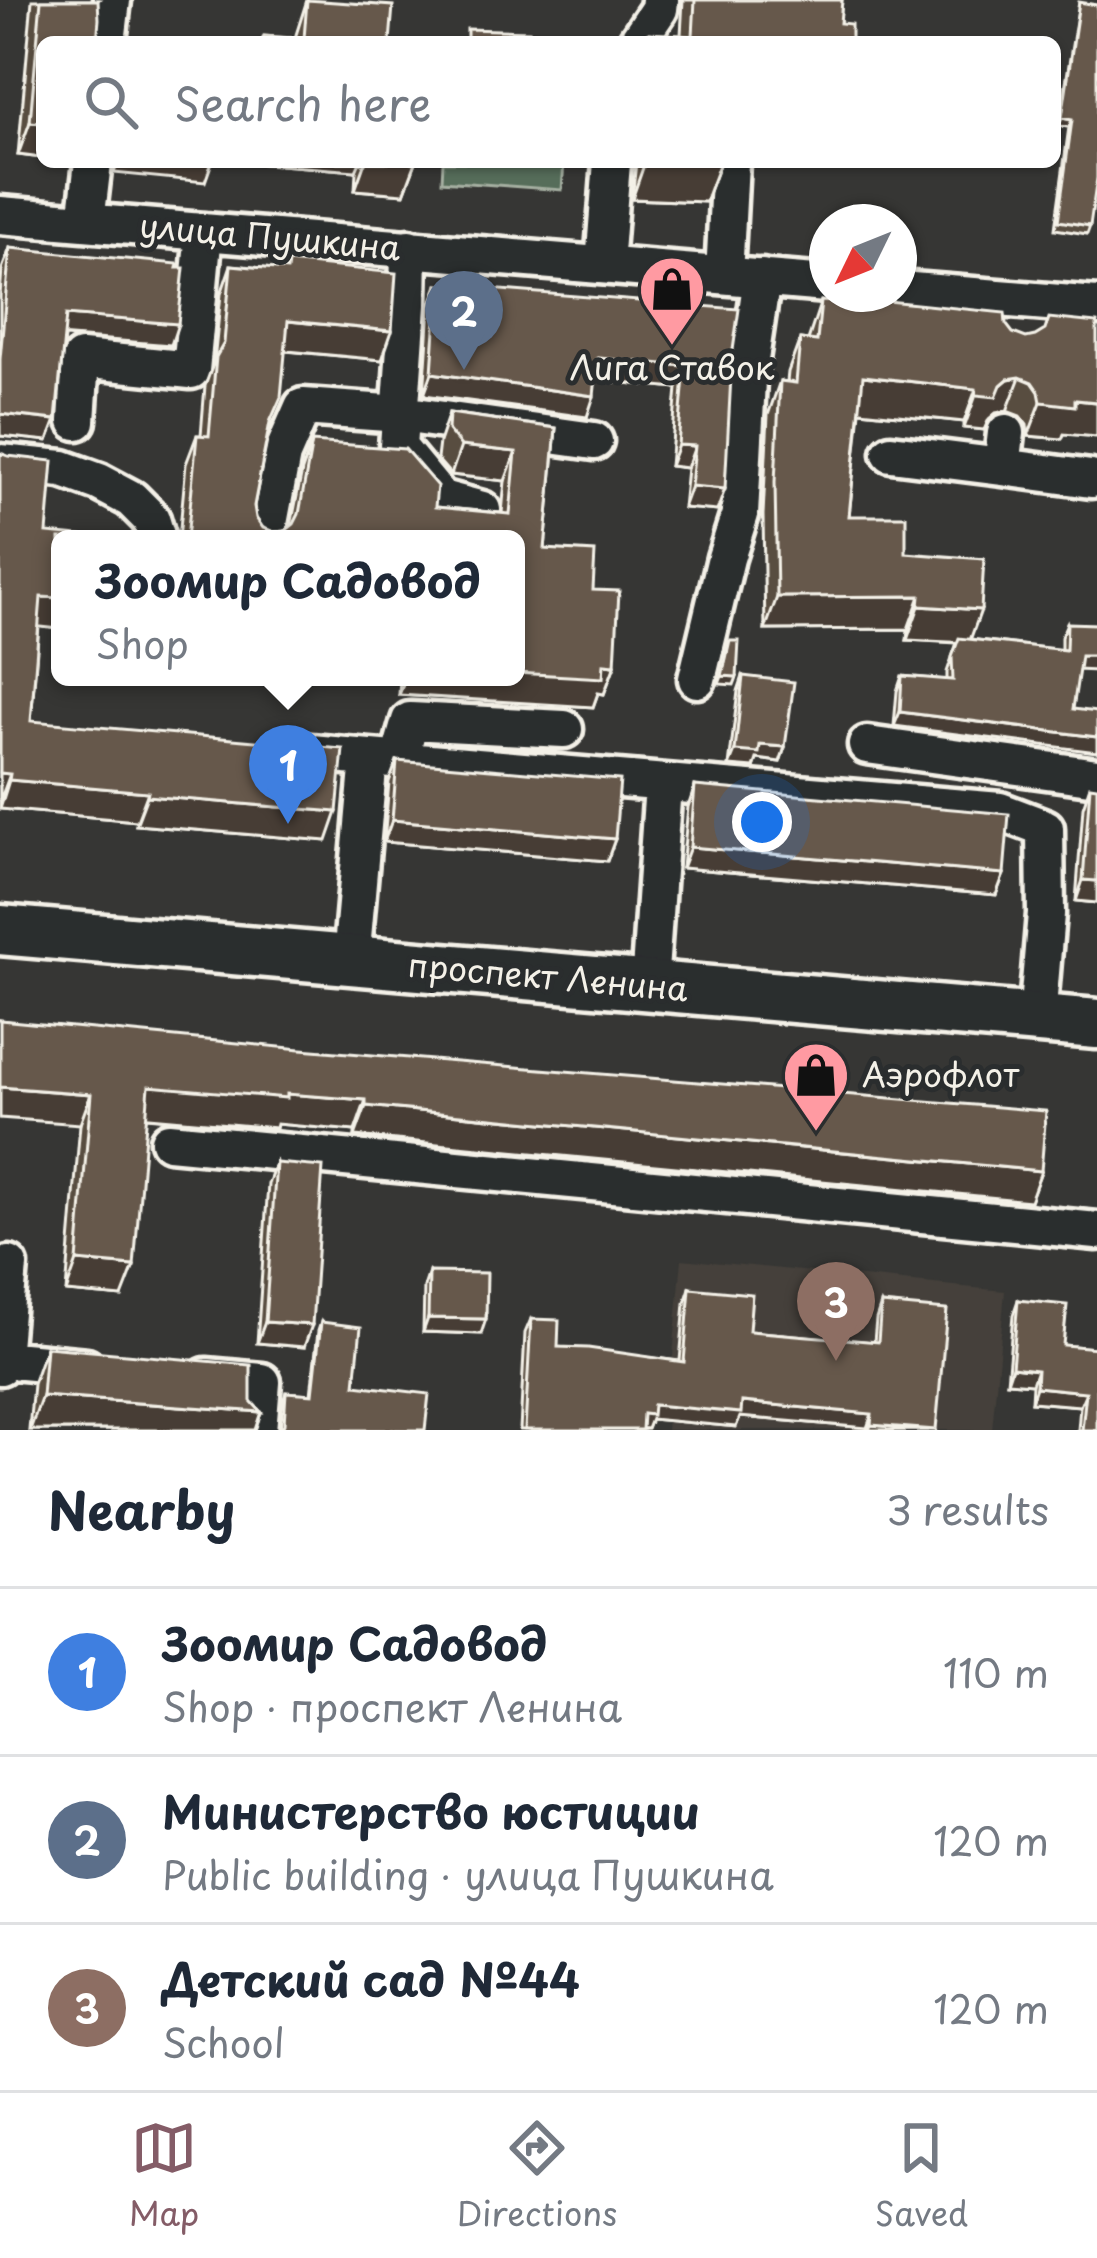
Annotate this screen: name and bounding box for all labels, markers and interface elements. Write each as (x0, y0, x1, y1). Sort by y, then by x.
search box (36, 36, 1061, 168)
text: Search here (174, 68, 431, 136)
icon: search (78, 69, 144, 135)
street label: улица Пушкина (138, 199, 403, 271)
north arrow (809, 204, 917, 312)
shop icon: Лига Ставок (637, 254, 707, 348)
pin: 2 (425, 271, 503, 370)
place label: Лига Ставок (570, 341, 775, 391)
popup (51, 530, 525, 686)
text: Зоомир Садовод (95, 545, 481, 613)
text: Shop (95, 613, 189, 672)
pin: 1 (249, 725, 327, 824)
your location (732, 792, 792, 852)
street label: проспект Ленина (406, 938, 691, 1012)
shop icon: Аэрофлот (781, 1040, 851, 1134)
place label: Аэрофлот (862, 1048, 1020, 1098)
pin: 3 (797, 1262, 875, 1361)
text: Nearby (48, 1470, 235, 1547)
text: 3 results (886, 1479, 1049, 1538)
text: Зоомир Садовод (162, 1608, 547, 1676)
text: 1 (78, 1642, 96, 1701)
text: 110 m (943, 1642, 1049, 1701)
text: Shop · проспект Ленина (162, 1676, 622, 1735)
text: Министерство юстиции (162, 1776, 700, 1844)
text: 2 (73, 1810, 101, 1869)
text: 120 m (933, 1810, 1049, 1869)
text: Public building · улица Пушкина (162, 1844, 774, 1903)
text: Детский сад №44 (162, 1944, 580, 2012)
text: 3 (74, 1978, 100, 2037)
text: 120 m (933, 1978, 1049, 2037)
text: School (162, 2012, 285, 2071)
tab: Map (129, 2115, 199, 2237)
tab: Directions (457, 2115, 617, 2237)
tab: Saved (875, 2115, 968, 2237)

